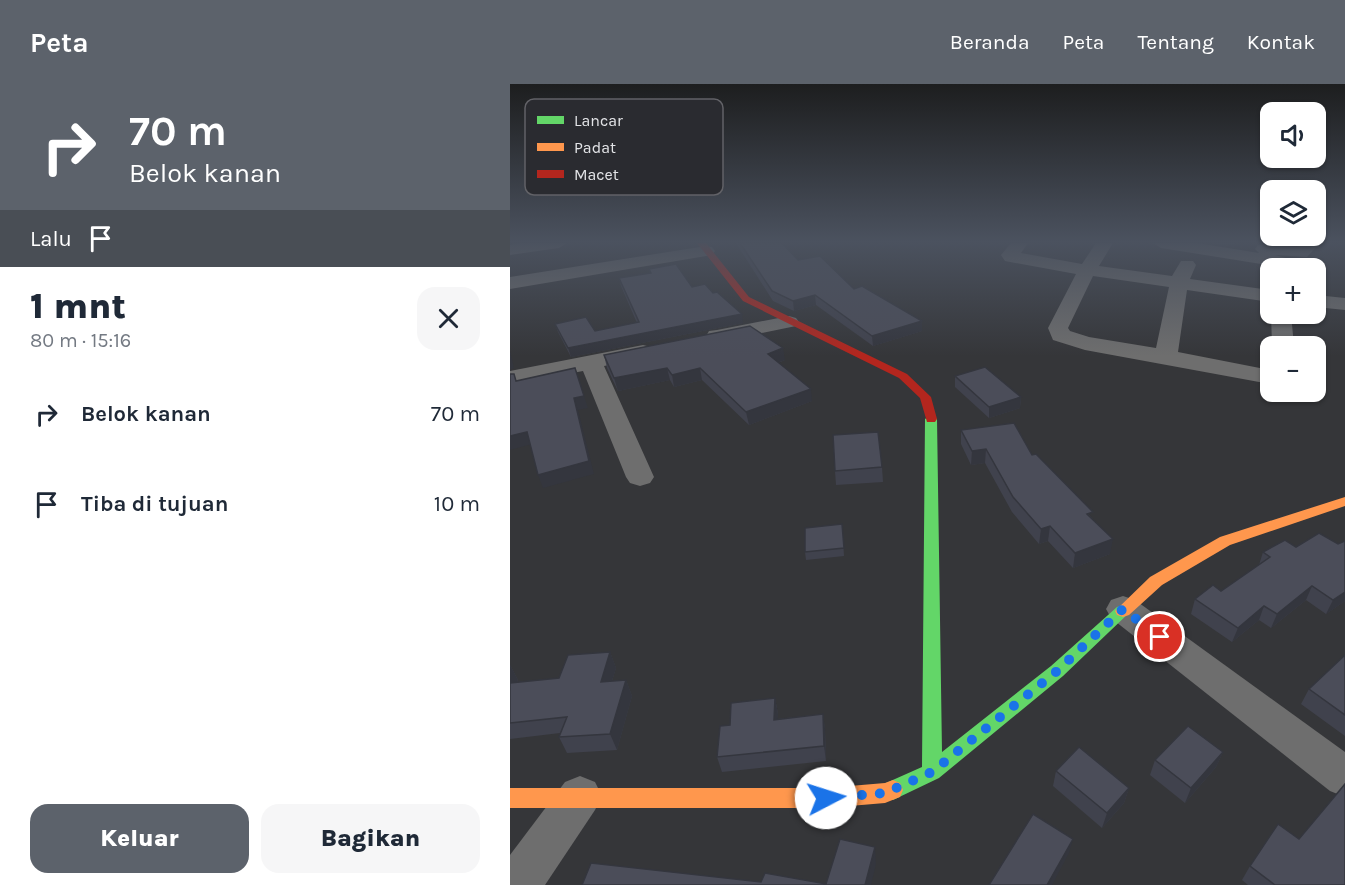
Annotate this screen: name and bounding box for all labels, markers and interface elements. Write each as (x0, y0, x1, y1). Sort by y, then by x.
text: Peta (30, 26, 89, 59)
text: Beranda (950, 30, 1030, 54)
text: Peta (1063, 30, 1104, 54)
text: Tentang (1137, 30, 1214, 54)
text: Kontak (1247, 30, 1315, 54)
legend (525, 99, 723, 195)
map controls (1260, 102, 1326, 402)
button: sound (1260, 102, 1326, 168)
text: 70 m (129, 106, 227, 156)
icon: right (30, 108, 108, 186)
text: Lancar (574, 111, 623, 130)
text: Padat (574, 138, 616, 157)
text: Belok kanan (129, 157, 281, 189)
text: Macet (574, 165, 619, 184)
button: layers (1260, 180, 1326, 246)
icon: arrive (84, 222, 117, 255)
text: Lalu (30, 226, 72, 252)
button: + (1260, 258, 1326, 324)
text: 1 mnt (30, 285, 126, 327)
button: close (417, 287, 480, 350)
text: 80 m · 15:16 (30, 329, 131, 352)
button: − (1260, 336, 1326, 402)
icon: right (30, 398, 63, 431)
text: Belok kanan (81, 401, 211, 427)
text: 70 m (431, 401, 480, 427)
icon: arrive (30, 488, 63, 521)
text: Tiba di tujuan (81, 491, 228, 517)
text: 10 m (434, 491, 480, 517)
pin (1134, 611, 1185, 662)
icon: arrive (1143, 620, 1176, 653)
position arrow (794, 766, 858, 830)
button: Keluar (30, 804, 249, 873)
button: Bagikan (261, 804, 480, 873)

